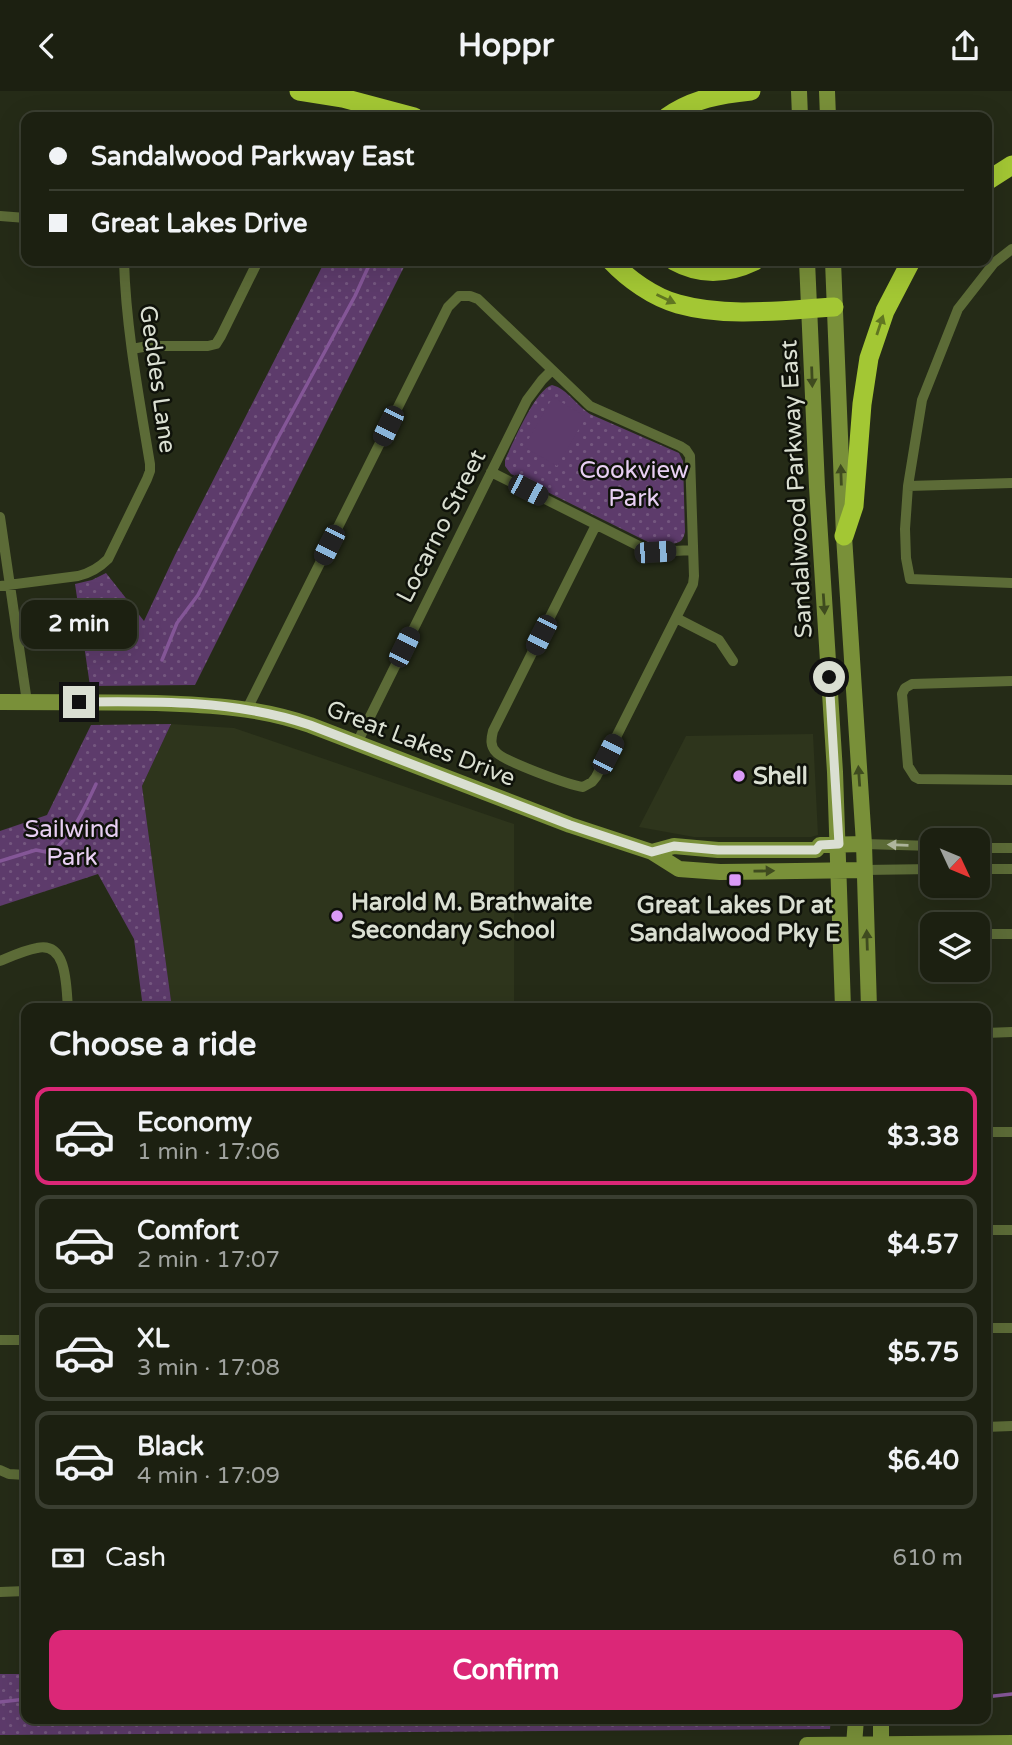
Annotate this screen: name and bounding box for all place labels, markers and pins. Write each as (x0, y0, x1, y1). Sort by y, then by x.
place label: Shell (753, 762, 808, 791)
marker: Shell (731, 768, 747, 784)
marker: Great Lakes Dr at Sandalwood Pky E (727, 872, 743, 888)
place label: Harold M. Brathwaite Secondary School (351, 888, 593, 945)
place label: Great Lakes Dr at Sandalwood Pky E (630, 891, 840, 948)
marker: Harold M. Brathwaite Secondary School (329, 908, 345, 924)

